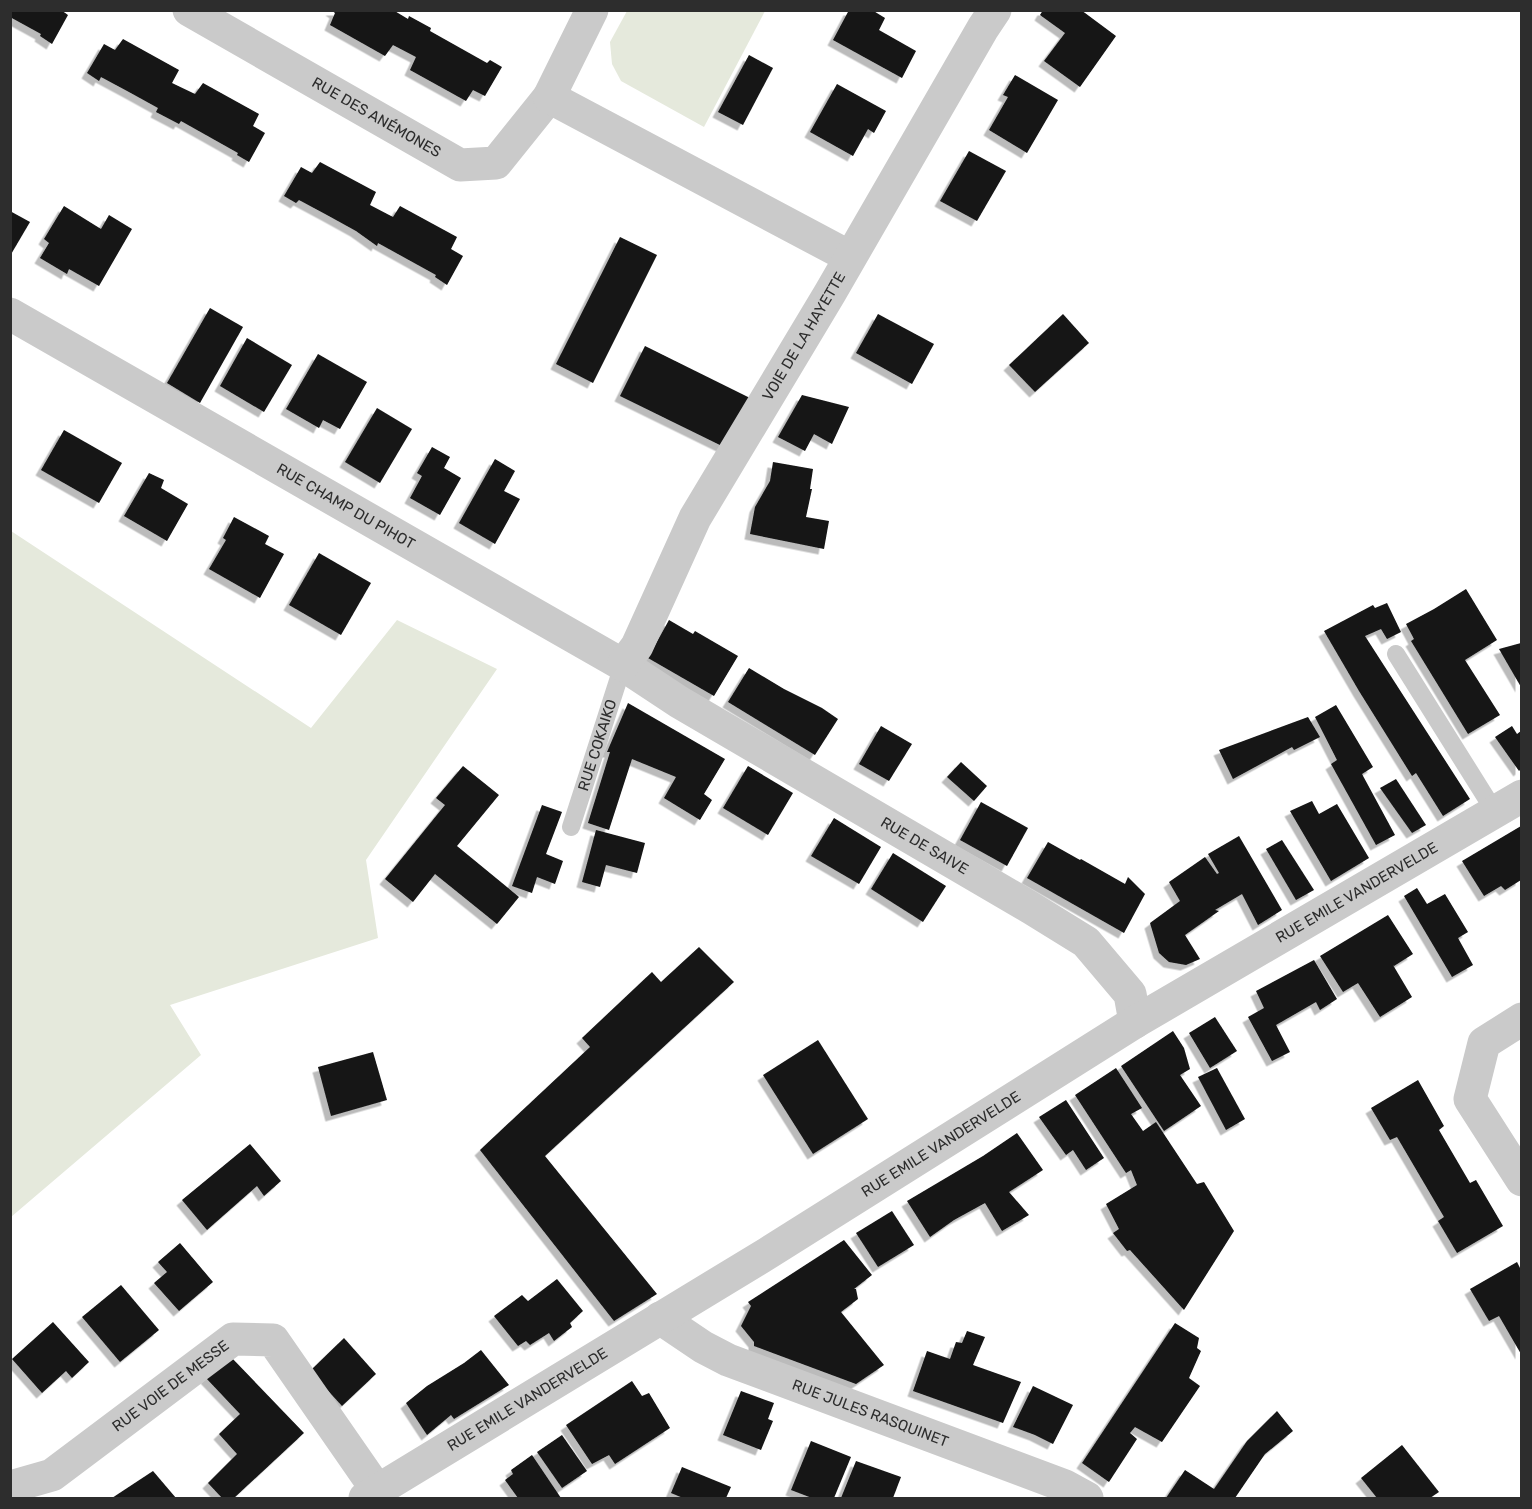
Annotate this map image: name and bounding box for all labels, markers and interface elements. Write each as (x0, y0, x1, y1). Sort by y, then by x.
street label: RUE DES ANÉMONES (309, 73, 444, 161)
street label: VOIE DE LA HAYETTE (759, 269, 849, 404)
street label: RUE CHAMP DU PIHOT (273, 460, 418, 553)
street label: RUE COKAIKO (574, 697, 620, 793)
street label: RUE DE SAIVE (877, 813, 972, 878)
street label: RUE EMILE VANDERVELDE (1273, 838, 1441, 947)
street label: RUE EMILE VANDERVELDE (858, 1087, 1024, 1201)
street label: RUE VOIE DE MESSE (109, 1336, 232, 1436)
street label: RUE EMILE VANDERVELDE (444, 1344, 611, 1455)
street label: RUE JULES RASQUINET (790, 1376, 951, 1451)

